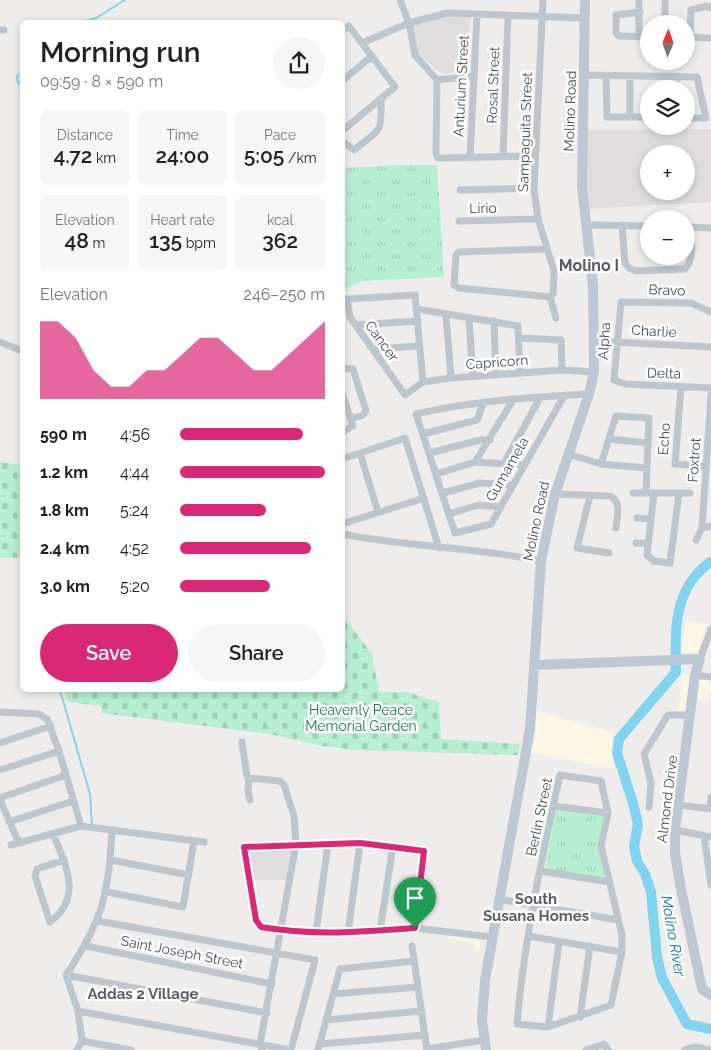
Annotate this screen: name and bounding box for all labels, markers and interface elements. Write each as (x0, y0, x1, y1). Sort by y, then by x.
north arrow (640, 15, 695, 70)
map controls (640, 15, 695, 265)
street label: Anturium Street (450, 34, 472, 137)
text: Morning run (40, 36, 200, 69)
button: share (273, 37, 325, 89)
street label: Rosal Street (484, 46, 502, 124)
street label: Molino Road (561, 70, 579, 152)
street label: Sampaguita Street (515, 71, 535, 192)
text: 09:59 · 8 × 590 m (40, 72, 163, 91)
button: layers (640, 80, 695, 135)
text: Distance (57, 127, 113, 143)
text: Time (166, 127, 199, 143)
text: Pace (264, 127, 296, 143)
text: 4.72 (53, 143, 92, 168)
text: 24:00 (156, 143, 209, 168)
text: 5:05 (244, 143, 284, 168)
button: + (640, 145, 695, 200)
text: km (92, 150, 116, 166)
text: /km (284, 150, 317, 166)
street label: Lirio (469, 200, 497, 216)
button: − (640, 210, 695, 265)
text: Elevation (55, 212, 115, 228)
text: Heart rate (150, 212, 215, 228)
text: kcal (267, 212, 293, 228)
text: 48 (64, 228, 89, 253)
text: 135 (149, 228, 182, 253)
text: 362 (262, 228, 298, 253)
text: m (89, 235, 105, 251)
text: bpm (182, 235, 216, 251)
district label: Molino I (559, 256, 619, 275)
street label: Bravo (648, 281, 686, 299)
text: Elevation (40, 285, 108, 304)
text: 246–250 m (244, 285, 325, 304)
street label: Cancer (362, 318, 402, 364)
street label: Alpha (595, 322, 613, 360)
street label: Charlie (631, 322, 677, 340)
street label: Capricorn (465, 352, 529, 372)
street label: Delta (647, 364, 681, 382)
street label: Echo (655, 422, 673, 456)
text: 590 m (40, 425, 87, 444)
text: 4:56 (120, 425, 150, 444)
street label: Gumamela (482, 434, 532, 504)
street label: Foxtrot (684, 437, 704, 483)
text: 1.2 km (40, 463, 88, 482)
text: 4:44 (120, 463, 149, 482)
street label: Molino Road (520, 480, 552, 562)
text: 1.8 km (40, 501, 89, 520)
text: 5:24 (120, 501, 149, 520)
text: 2.4 km (40, 539, 89, 558)
text: 4:52 (120, 539, 149, 558)
text: 3.0 km (40, 577, 90, 596)
text: 5:20 (120, 577, 150, 596)
button: Save (40, 624, 178, 682)
button: Share (188, 624, 325, 682)
park label: Heavenly Peace Memorial Garden (305, 702, 417, 734)
street label: Almond Drive (654, 754, 680, 844)
street label: Berlin Street (523, 776, 555, 858)
pin (394, 877, 436, 928)
icon: arrive (401, 884, 429, 912)
district label: South Susana Homes (483, 890, 589, 925)
water label: Molino River (657, 894, 689, 979)
street label: Saint Joseph Street (119, 932, 245, 972)
district label: Addas 2 Village (88, 985, 198, 1003)

